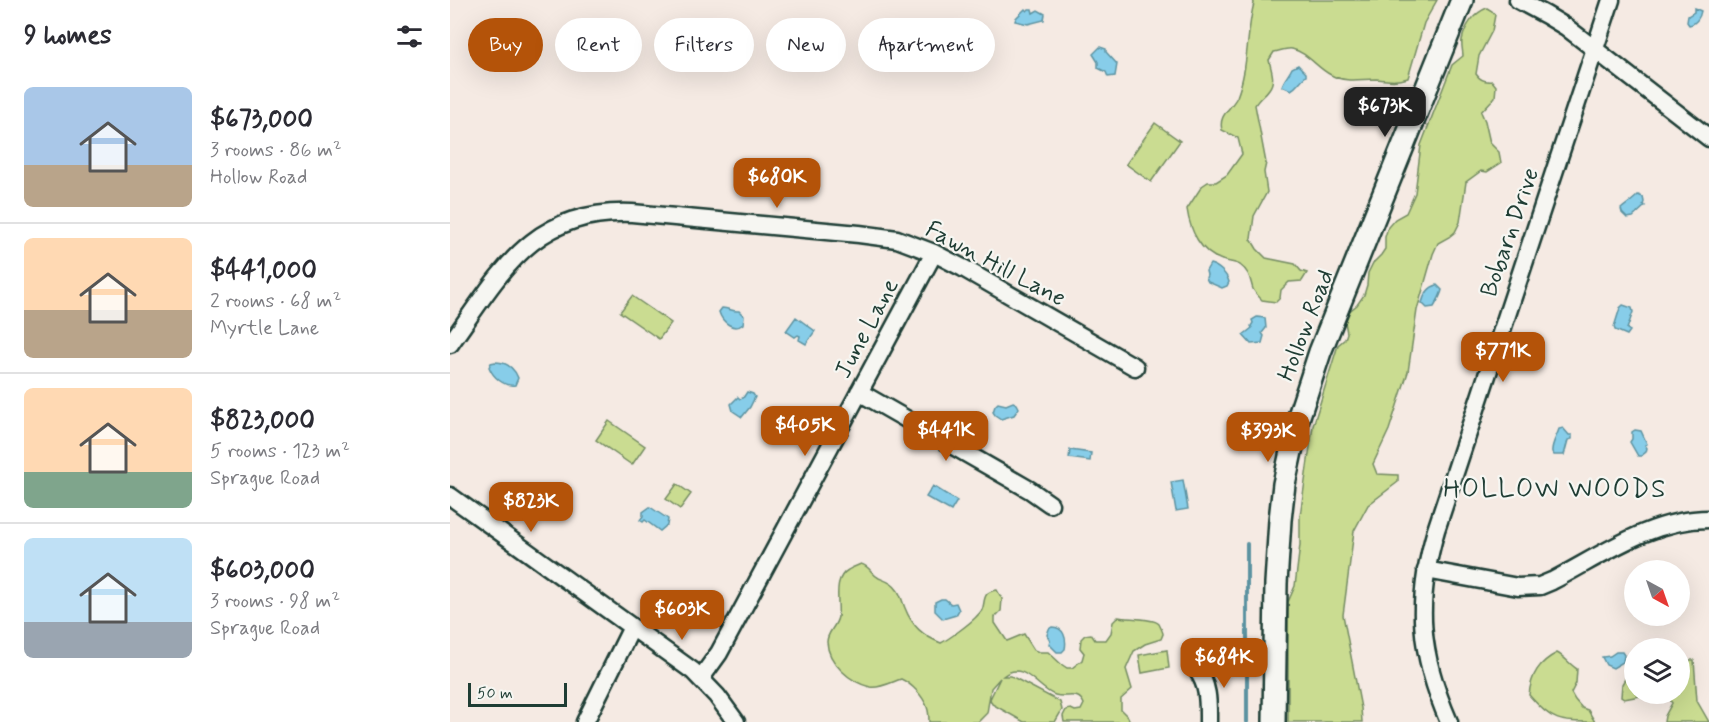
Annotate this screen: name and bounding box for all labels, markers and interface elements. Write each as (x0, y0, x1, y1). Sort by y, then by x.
chip: Buy (468, 18, 543, 72)
chip: Rent (555, 18, 642, 72)
chip: Filters (654, 18, 754, 72)
chip: New (766, 18, 846, 72)
chip: Apartment (858, 18, 995, 72)
text: 9 homes (24, 19, 112, 53)
icon: filters (393, 20, 426, 53)
pin: $673K (1343, 87, 1427, 138)
text: $673K (1358, 93, 1412, 120)
text: $673,000 (210, 103, 313, 137)
icon: home (72, 111, 144, 183)
text: 3 rooms · 86 m² (210, 137, 342, 164)
pin: $680K (735, 158, 819, 209)
text: Hollow Road (210, 164, 308, 191)
text: $680K (747, 164, 807, 191)
street label: Bobarn Drive (1474, 164, 1547, 301)
street label: Fawn Hill Lane (920, 214, 1071, 314)
text: $441,000 (210, 254, 317, 288)
icon: home (72, 262, 144, 334)
street label: Hollow Road (1271, 265, 1342, 386)
street label: June Lane (828, 273, 907, 384)
text: 2 rooms · 68 m² (210, 288, 341, 315)
text: Myrtle Lane (210, 315, 319, 342)
pin: $771K (1461, 332, 1545, 383)
text: $771K (1475, 338, 1531, 365)
text: $823,000 (210, 404, 315, 438)
pin: $405K (763, 406, 847, 457)
pin: $441K (904, 411, 988, 462)
icon: home (72, 412, 144, 484)
text: $405K (775, 412, 835, 439)
pin: $393K (1226, 412, 1310, 463)
text: $441K (917, 417, 975, 444)
text: $393K (1241, 418, 1296, 445)
text: 5 rooms · 123 m² (210, 438, 350, 465)
text: Sprague Road (210, 465, 320, 492)
district label: HOLLOW WOODS (1443, 473, 1667, 507)
pin: $823K (489, 482, 573, 533)
text: $823K (503, 488, 559, 515)
text: $603,000 (210, 554, 315, 588)
north arrow (1624, 560, 1690, 626)
map controls (1624, 560, 1690, 704)
icon: home (72, 562, 144, 634)
text: 3 rooms · 98 m² (210, 588, 340, 615)
pin: $603K (640, 590, 724, 641)
text: $603K (654, 596, 710, 623)
text: Sprague Road (210, 615, 320, 642)
pin: $684K (1182, 638, 1266, 689)
button: layers (1624, 638, 1690, 704)
text: $684K (1195, 644, 1253, 671)
scale bar (468, 680, 567, 708)
text: 50 m (477, 683, 513, 704)

